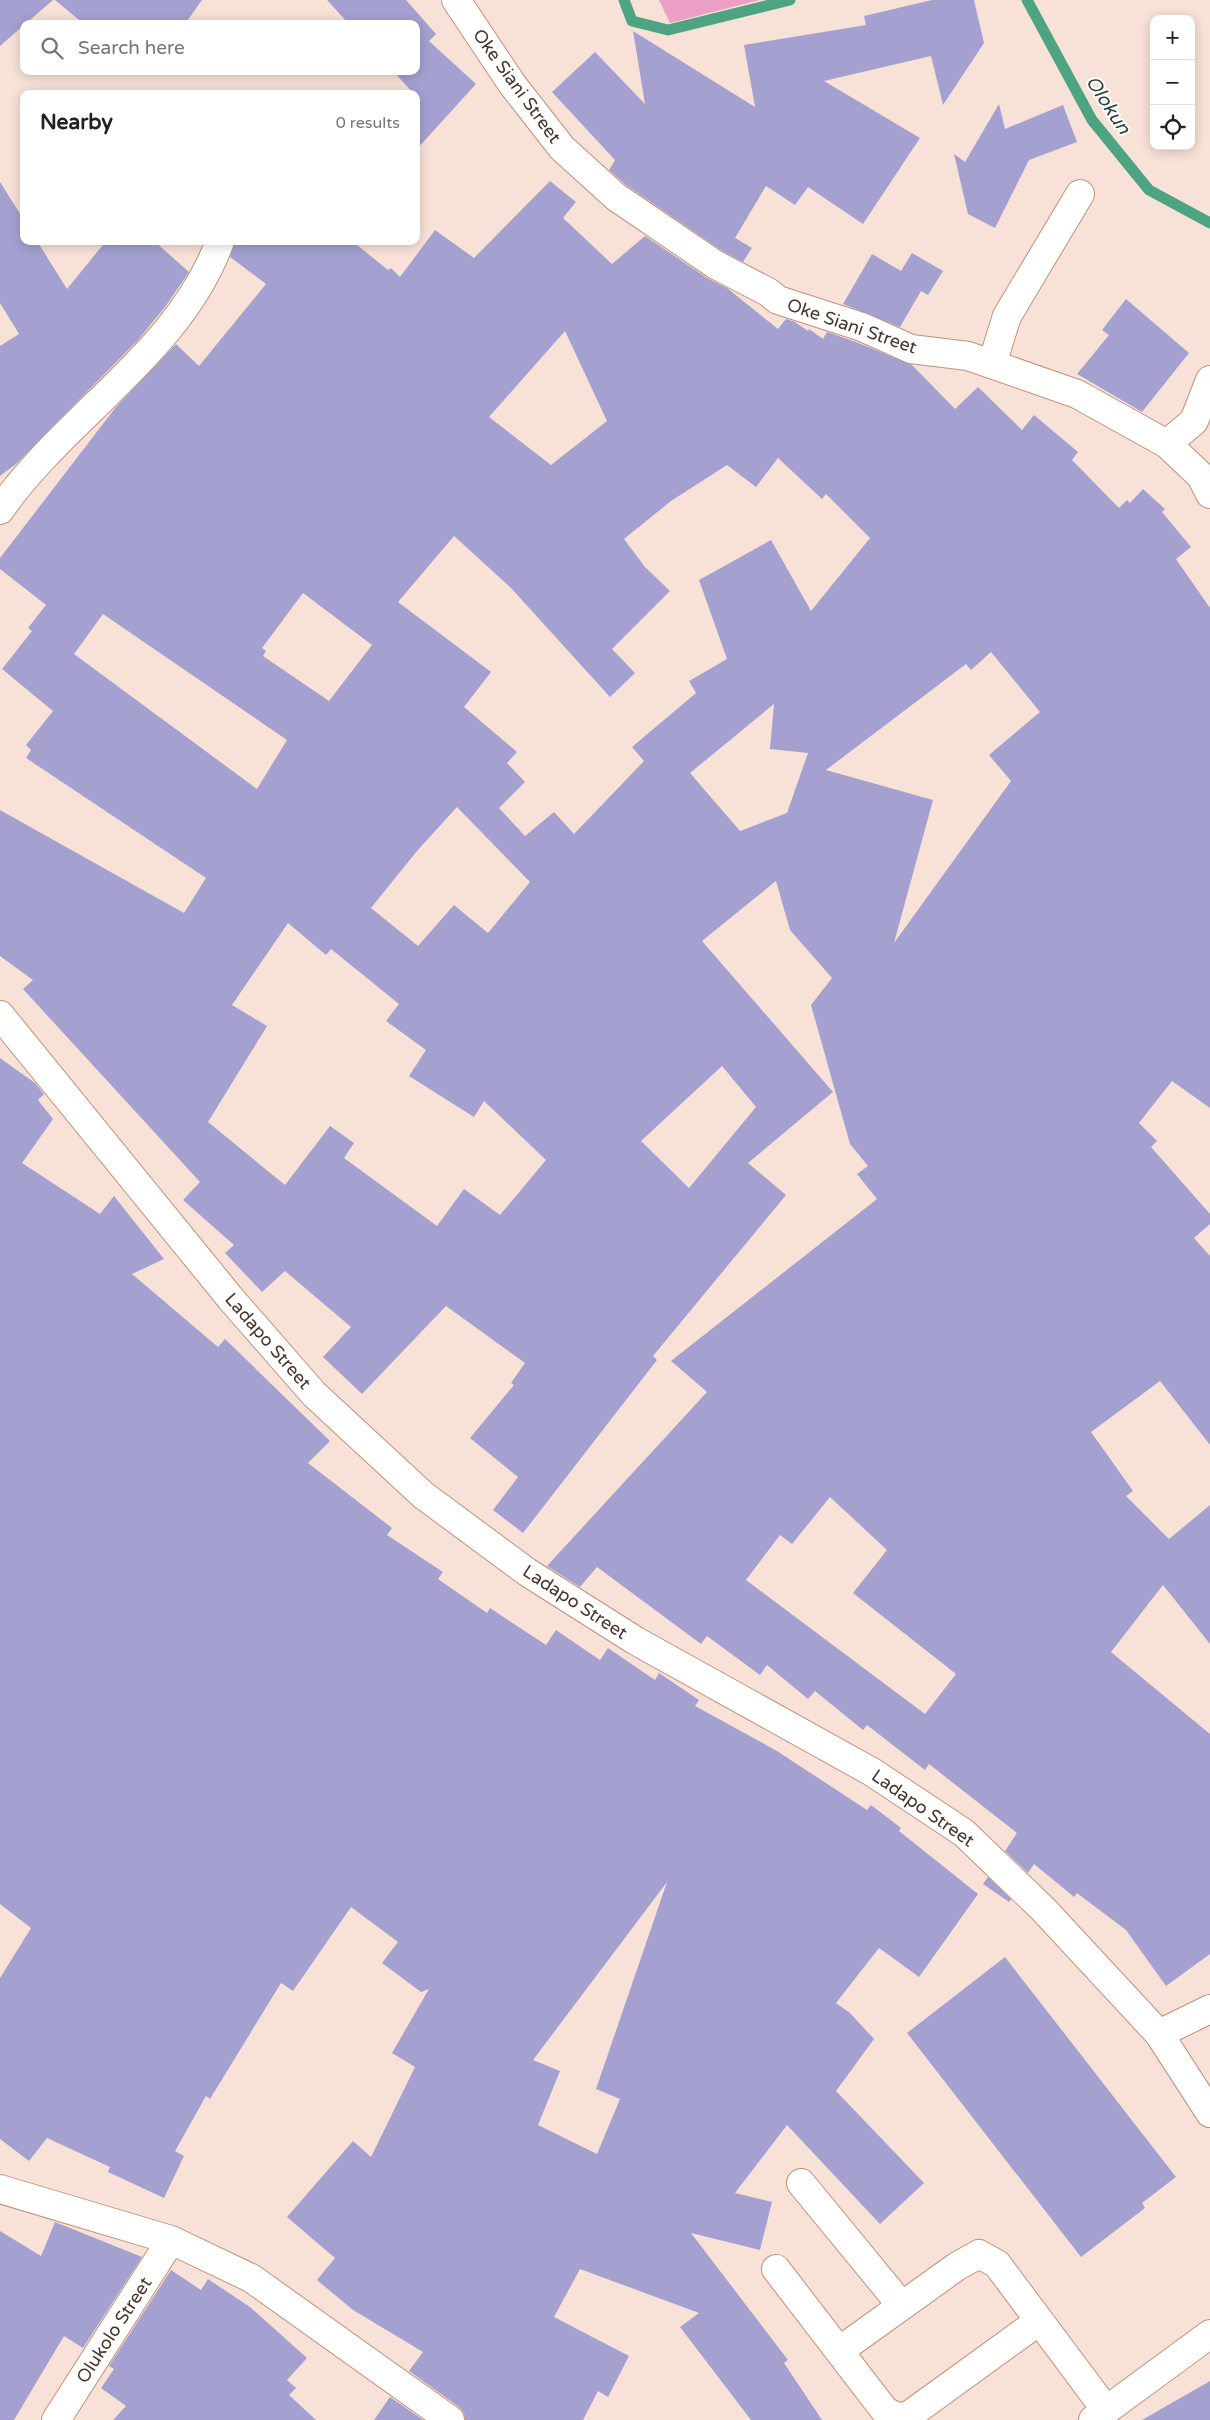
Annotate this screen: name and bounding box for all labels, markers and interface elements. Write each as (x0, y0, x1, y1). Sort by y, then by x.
map controls (1150, 15, 1195, 150)
button: + (1150, 15, 1195, 60)
search box (20, 20, 420, 75)
street label: Oke Siani Street (468, 24, 566, 148)
icon: search (38, 34, 66, 62)
text: Search here (78, 37, 185, 59)
button: − (1150, 60, 1195, 105)
water label: Olokun (1081, 72, 1135, 139)
button: locate (1150, 105, 1195, 150)
text: Nearby (40, 110, 113, 135)
text: 0 results (336, 113, 400, 133)
street label: Oke Siani Street (784, 293, 920, 359)
street label: Ladapo Street (220, 1288, 316, 1394)
street label: Ladapo Street (519, 1560, 632, 1644)
street label: Ladapo Street (867, 1764, 979, 1852)
street label: Olukolo Street (72, 2273, 157, 2387)

